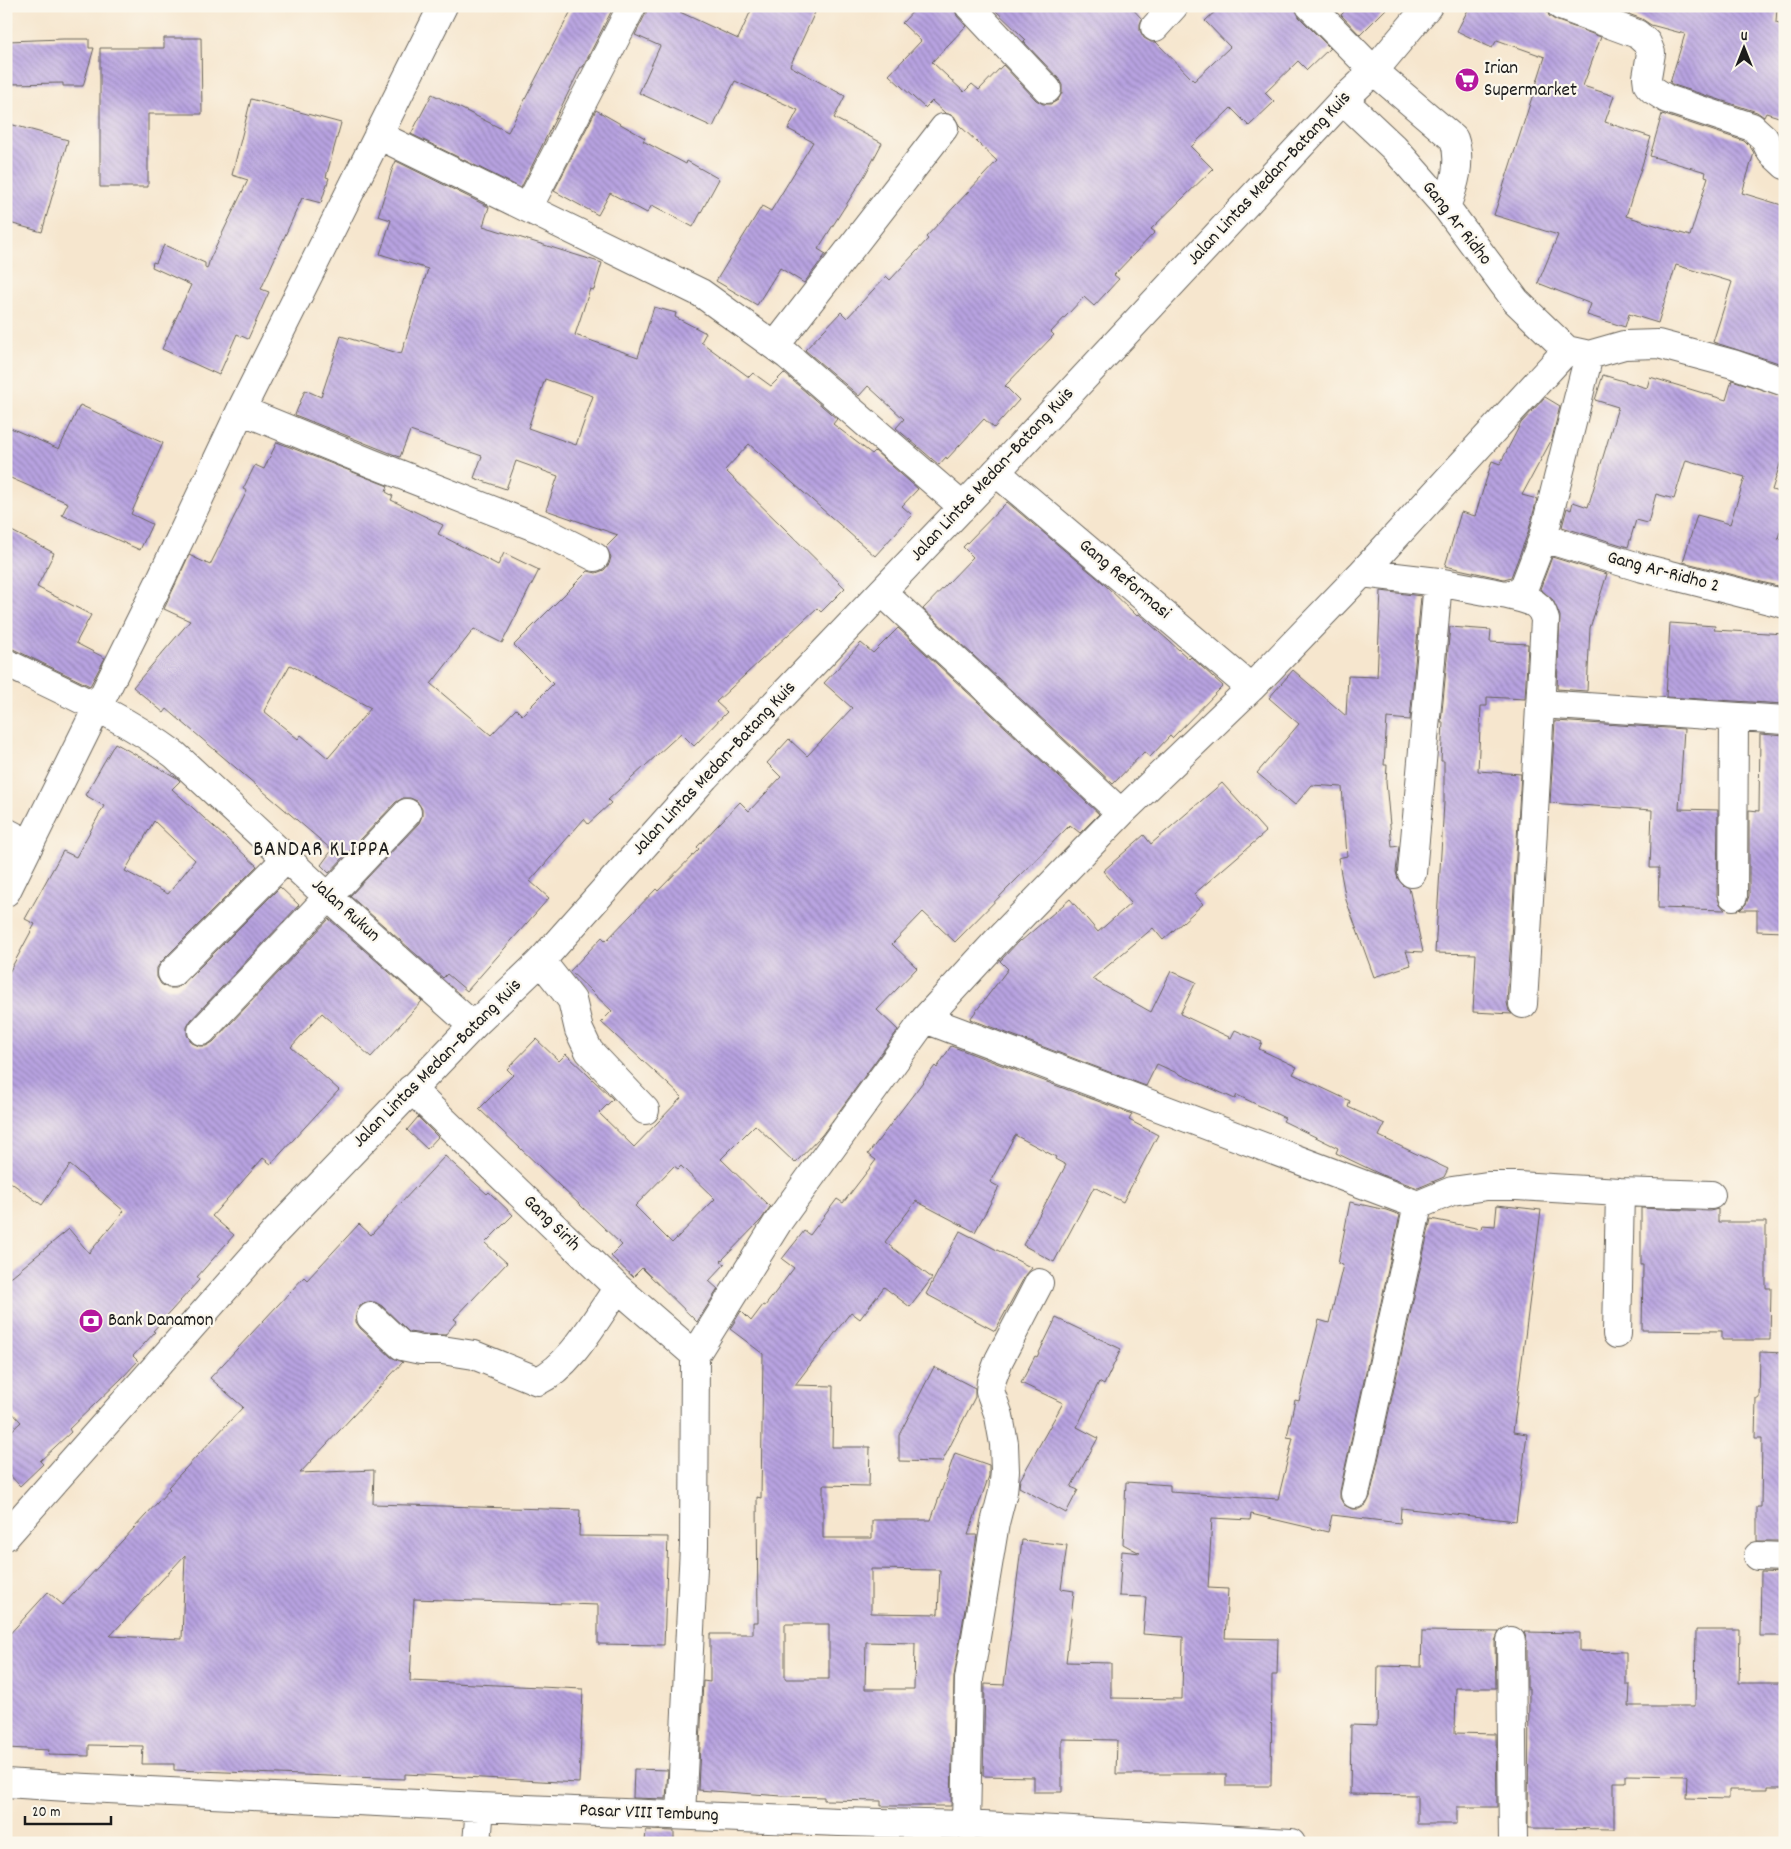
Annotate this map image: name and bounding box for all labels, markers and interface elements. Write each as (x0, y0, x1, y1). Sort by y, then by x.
north arrow (1718, 22, 1768, 72)
text: U (1741, 27, 1748, 47)
place label: Irian Supermarket (1484, 56, 1577, 105)
supermarket icon: Irian Supermarket (1454, 67, 1480, 93)
street label: Jalan Lintas Medan–Batang Kuis (1182, 86, 1358, 272)
street label: Gang Ar Ridho (1414, 176, 1498, 272)
street label: Jalan Lintas Medan–Batang Kuis (905, 382, 1081, 568)
street label: Gang Reformasi (1072, 533, 1176, 627)
street label: Gang Ar-Ridho 2 (1604, 545, 1722, 601)
street label: Jalan Lintas Medan–Batang Kuis (627, 676, 803, 862)
district label: BANDAR KLIPPA (253, 836, 391, 866)
street label: Jalan Rukun (305, 873, 385, 949)
street label: Jalan Lintas Medan–Batang Kuis (347, 973, 529, 1155)
street label: Gang Sirih (516, 1190, 586, 1258)
bank icon: Bank Danamon (78, 1308, 104, 1334)
place label: Bank Danamon (108, 1308, 214, 1335)
scale bar (25, 1794, 111, 1826)
street label: Pasar VIII Tembung (579, 1798, 719, 1830)
text: 20 m (32, 1802, 60, 1824)

